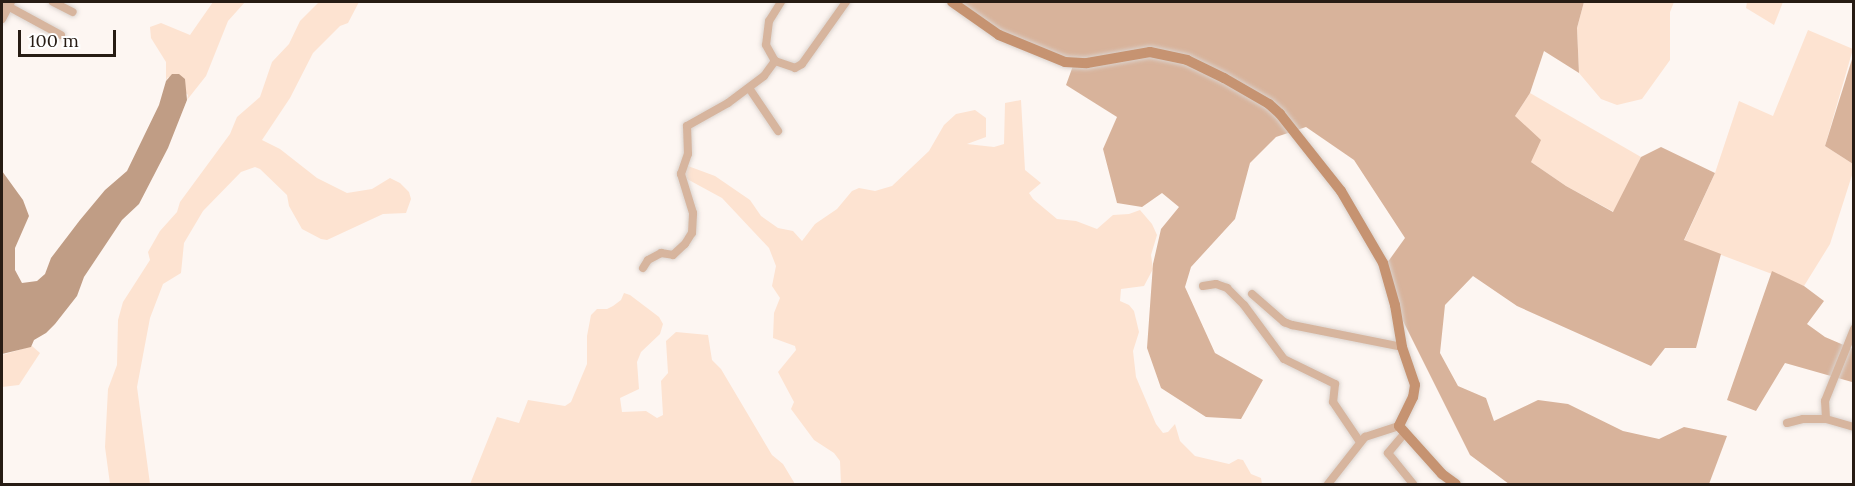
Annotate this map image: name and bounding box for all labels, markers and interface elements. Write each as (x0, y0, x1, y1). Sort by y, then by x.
scale bar (21, 18, 118, 56)
text: 100 m (29, 29, 79, 52)

